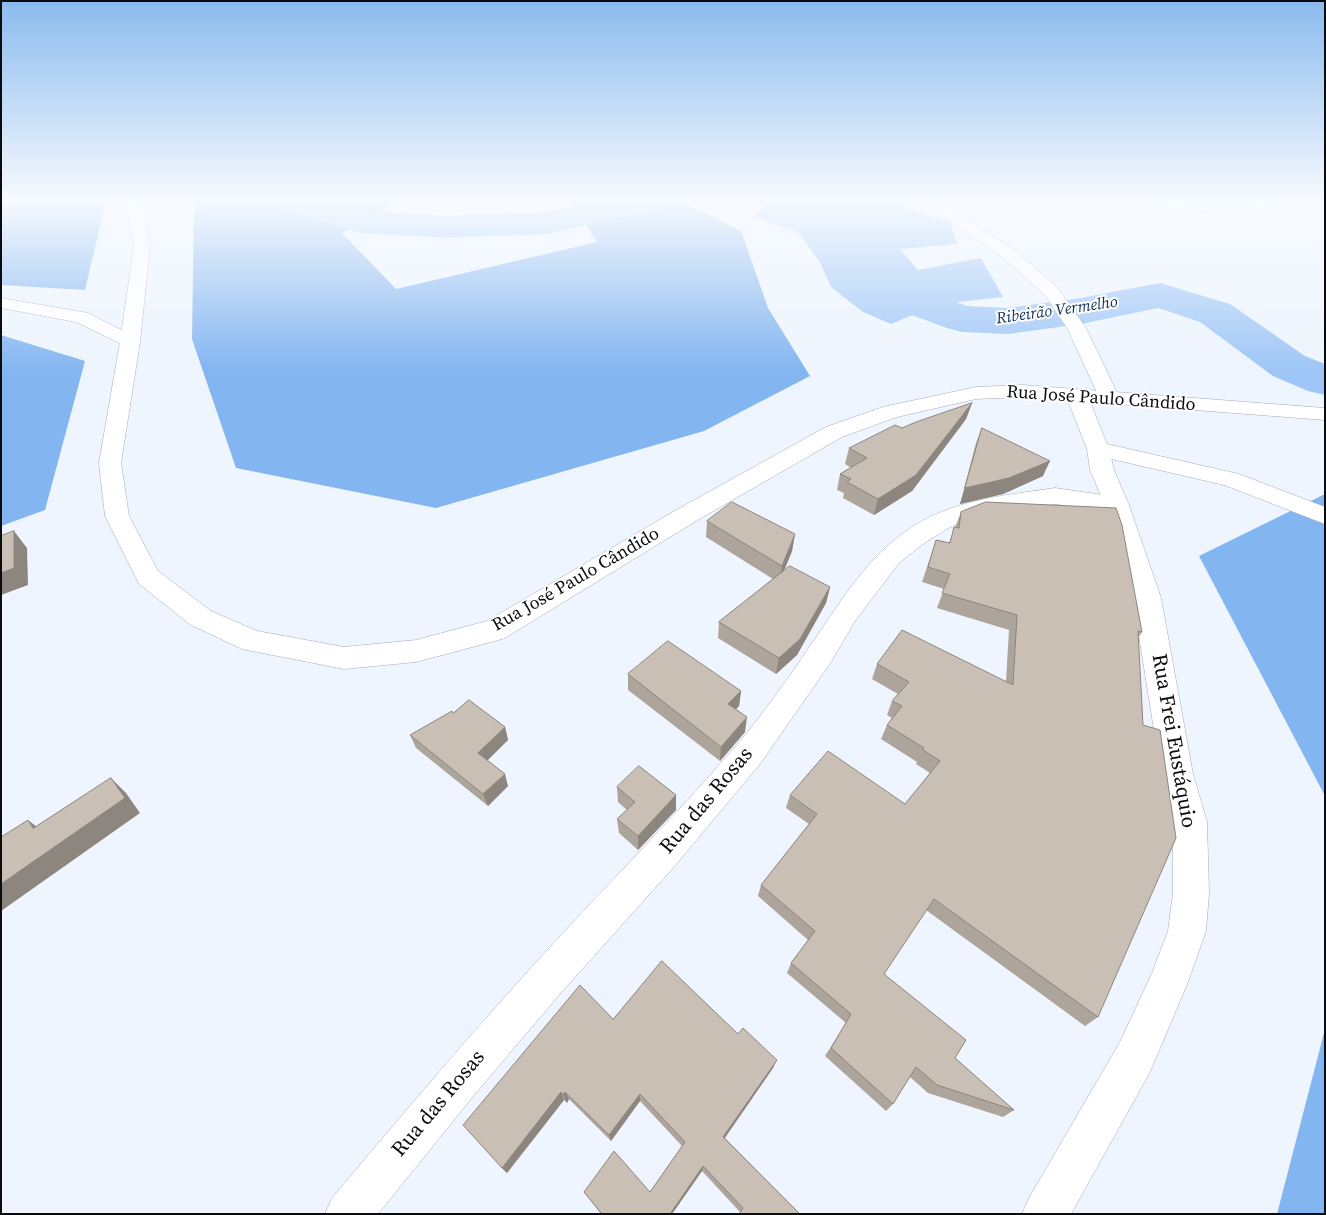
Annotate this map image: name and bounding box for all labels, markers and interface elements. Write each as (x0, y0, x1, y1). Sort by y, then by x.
water label: Ribeirão Vermelho (995, 293, 1119, 329)
street label: Rua José Paulo Cândido (1006, 382, 1196, 416)
street label: Rua José Paulo Cândido (489, 523, 663, 637)
street label: Rua Frei Eustáquio (1145, 652, 1201, 830)
street label: Rua das Rosas (655, 743, 759, 859)
street label: Rua das Rosas (387, 1046, 491, 1162)

